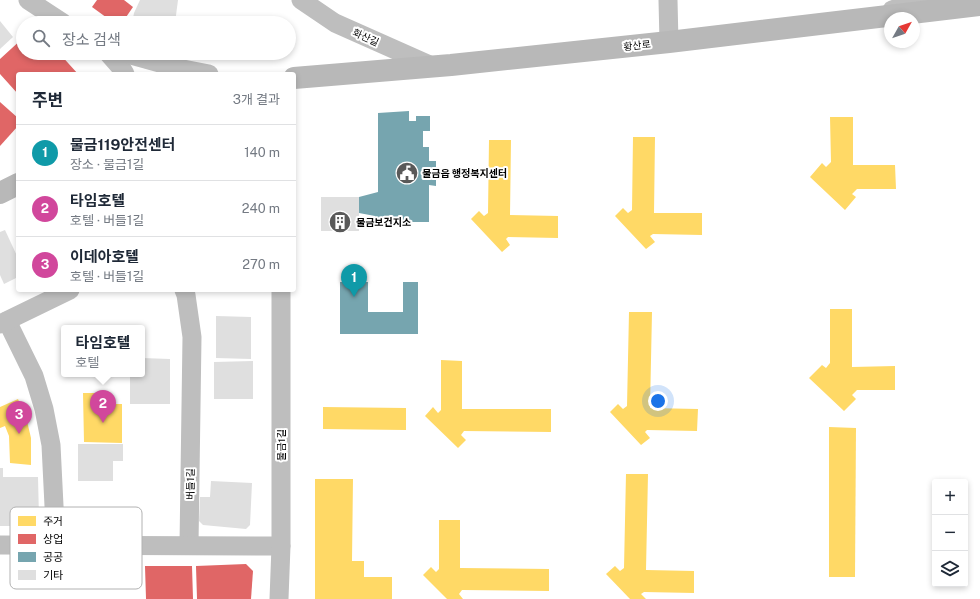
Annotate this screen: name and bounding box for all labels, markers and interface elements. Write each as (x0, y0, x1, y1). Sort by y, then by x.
north arrow (884, 12, 920, 48)
search box (16, 16, 296, 60)
street label: 화산길 (351, 26, 381, 48)
icon: search (30, 27, 52, 49)
text: 장소 검색 (62, 31, 121, 48)
street label: 황산로 (623, 38, 651, 52)
text: 주변 (32, 90, 63, 110)
text: 3개 결과 (233, 92, 280, 107)
text: 물금119안전센터 (70, 136, 176, 153)
text: 1 (42, 145, 48, 160)
text: 140 m (244, 145, 280, 160)
text: 장소 · 물금1길 (70, 157, 144, 172)
public building icon: 물금읍 행정복지센터 (394, 160, 420, 186)
place label: 물금읍 행정복지센터 (422, 167, 507, 179)
text: 타임호텔 (70, 192, 125, 209)
text: 2 (41, 201, 49, 216)
text: 240 m (242, 201, 280, 216)
building icon: 물금보건지소 (327, 209, 353, 235)
text: 호텔 · 버들1길 (70, 213, 144, 228)
place label: 물금보건지소 (356, 216, 411, 228)
text: 이데아호텔 (70, 248, 139, 265)
text: 3 (41, 257, 49, 272)
text: 270 m (242, 257, 280, 272)
pin: 1 (341, 264, 367, 297)
text: 호텔 · 버들1길 (70, 269, 144, 284)
popup (61, 325, 145, 377)
text: 타임호텔 (75, 334, 131, 351)
text: 호텔 (75, 355, 99, 370)
pin: 2 (90, 390, 116, 423)
your location (648, 391, 668, 411)
pin: 3 (6, 401, 32, 434)
street label: 물금1길 (275, 429, 287, 461)
street label: 버들1길 (184, 468, 196, 500)
map controls (932, 479, 968, 587)
button: + (932, 479, 968, 515)
legend (10, 507, 142, 589)
text: 주거 (43, 515, 63, 527)
button: − (932, 515, 968, 551)
text: 상업 (43, 533, 63, 545)
text: 공공 (43, 551, 63, 563)
button: layers (932, 551, 968, 587)
text: 기타 (43, 569, 63, 581)

